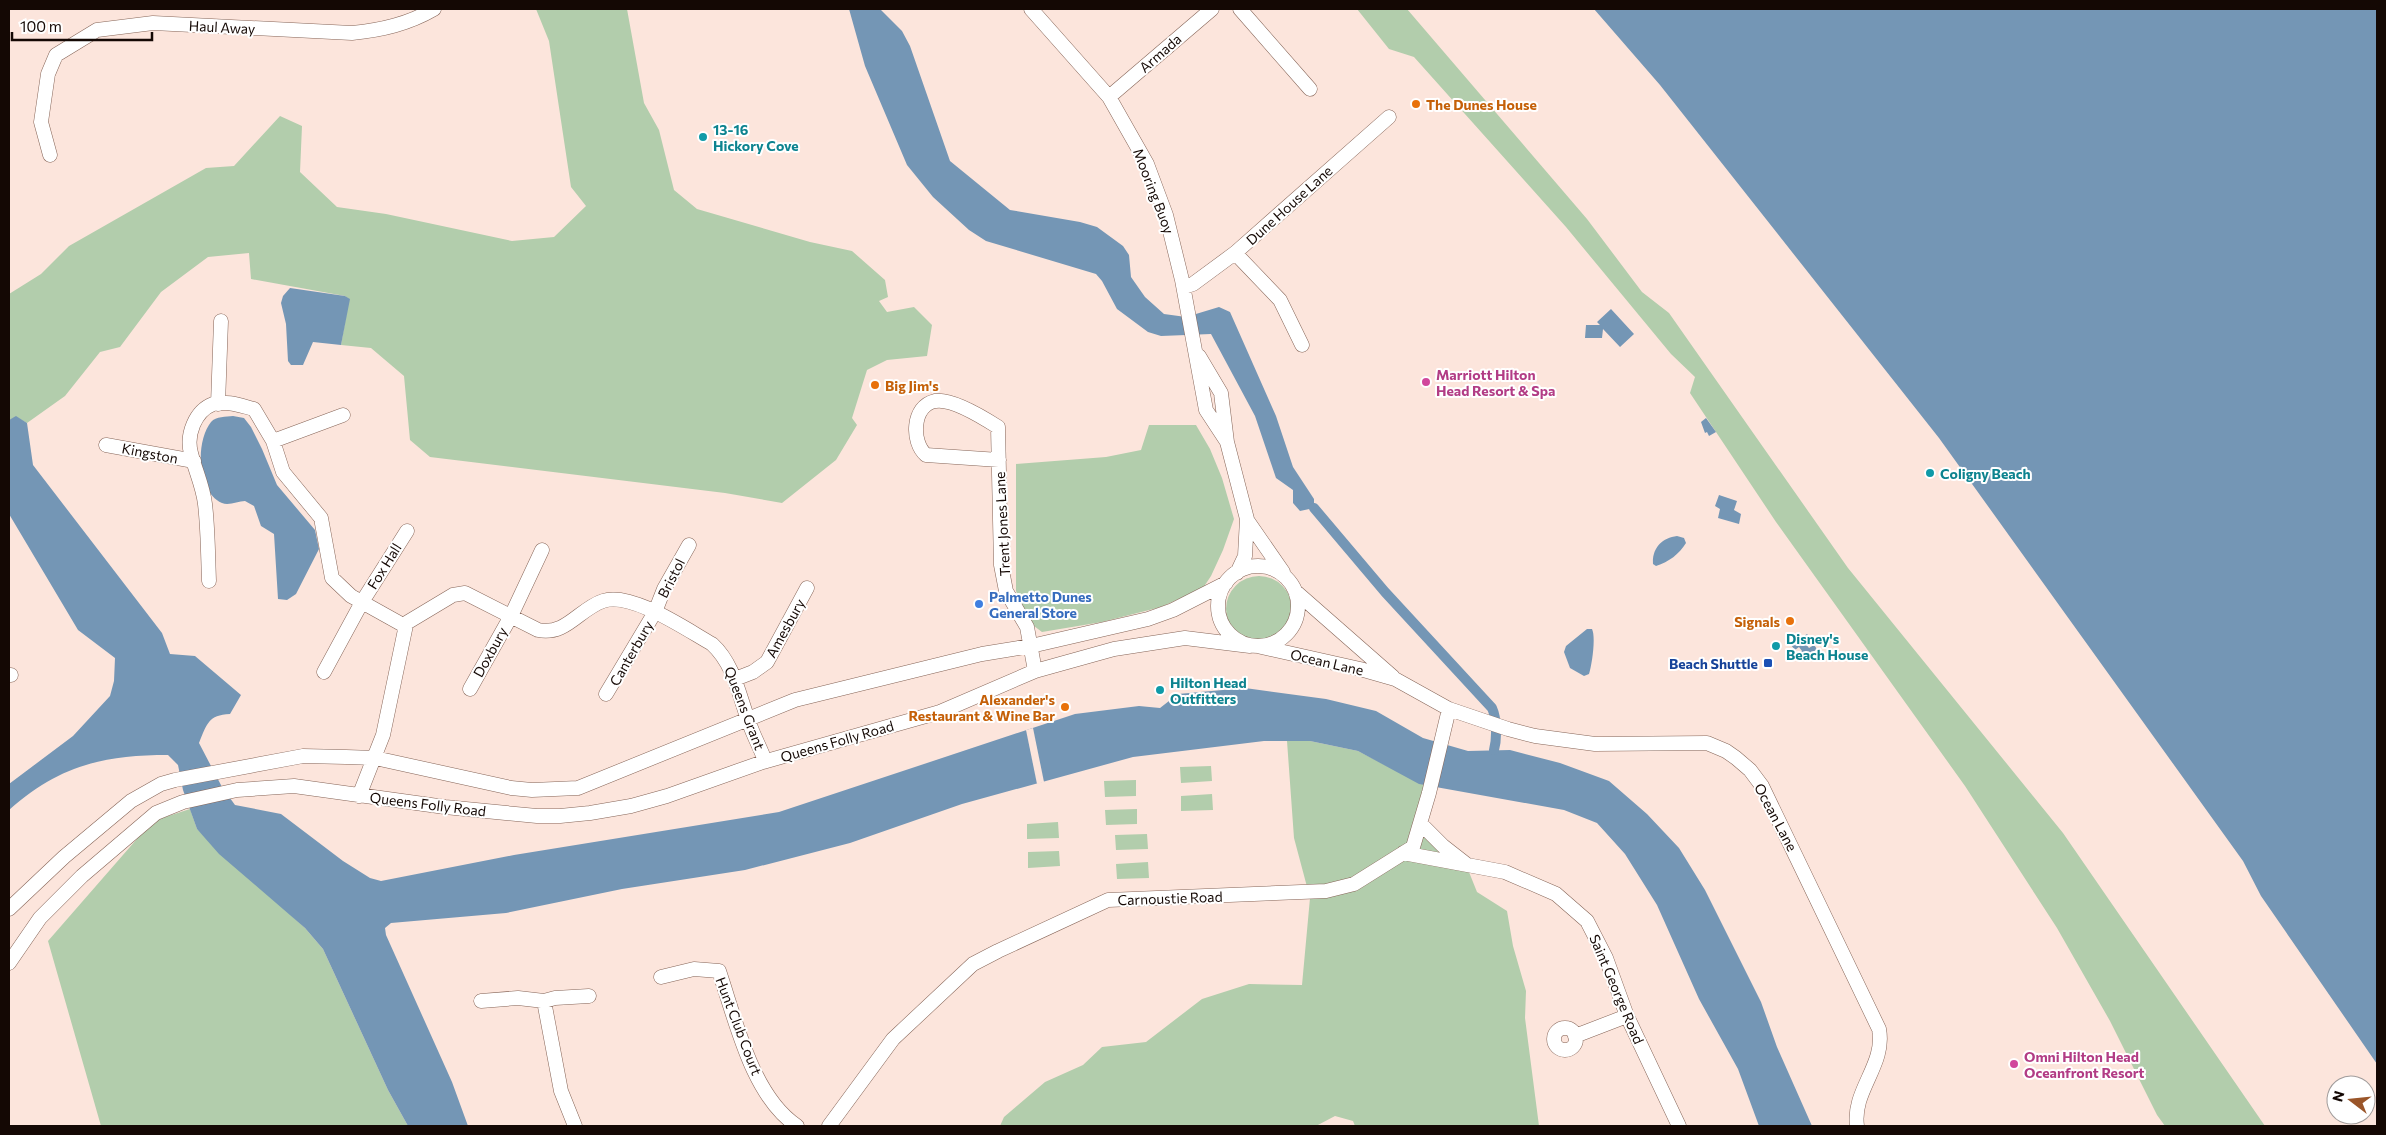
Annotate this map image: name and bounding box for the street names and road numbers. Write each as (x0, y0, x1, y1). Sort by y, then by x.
street label: Haul Away (188, 17, 256, 37)
street label: Armada (1135, 30, 1185, 76)
street label: Mooring Buoy (1130, 146, 1178, 236)
street label: Dune House Lane (1242, 162, 1336, 248)
street label: Kingston (120, 439, 180, 467)
street label: Trent Jones Lane (991, 471, 1013, 577)
street label: Fox Hall (363, 540, 405, 592)
street label: Bristol (654, 555, 688, 601)
street label: Amesbury (762, 596, 808, 660)
street label: Canterbury (606, 617, 656, 689)
street label: Doxbury (469, 624, 511, 680)
street label: Ocean Lane (1289, 645, 1365, 679)
street label: Queens Grant (721, 664, 769, 752)
street label: Queens Folly Road (778, 717, 896, 765)
street label: Ocean Lane (1751, 780, 1801, 854)
street label: Queens Folly Road (369, 788, 487, 820)
street label: Carnoustie Road (1117, 888, 1223, 908)
street label: Saint George Road (1586, 932, 1648, 1046)
street label: Hunt Club Court (712, 975, 766, 1078)

